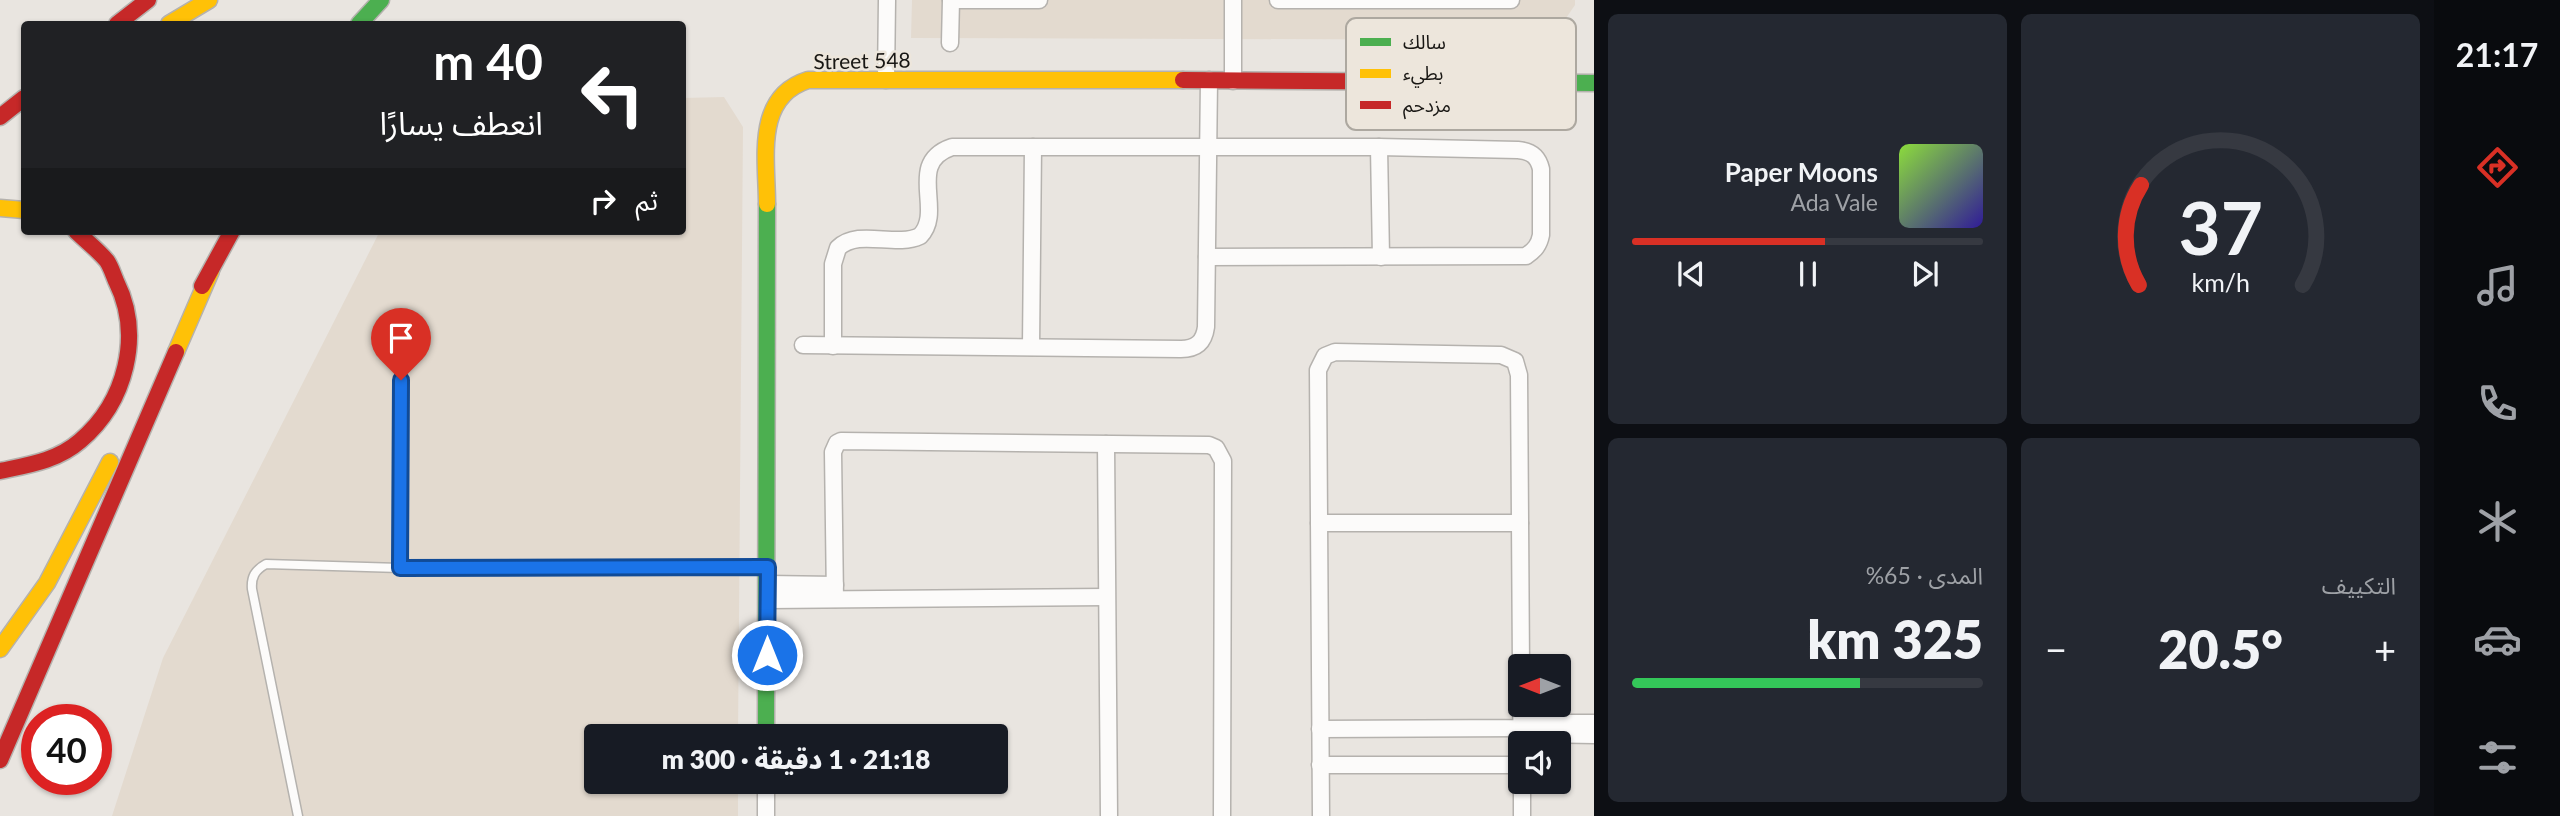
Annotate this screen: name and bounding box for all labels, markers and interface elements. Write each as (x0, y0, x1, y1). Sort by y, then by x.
legend (1346, 18, 1576, 130)
text: سالك (1403, 30, 1446, 53)
text: 40 m (433, 32, 543, 90)
text: 21:17 (2456, 35, 2538, 74)
street label: Street 548 (813, 47, 911, 73)
icon: left (567, 49, 658, 140)
text: بطيء (1403, 61, 1443, 88)
text: مزدحم (1403, 93, 1451, 120)
text: انعطف يسارًا (379, 103, 543, 142)
icon: directions (2473, 143, 2522, 192)
text: Paper Moons (1725, 156, 1878, 188)
icon: right (584, 182, 622, 220)
text: 37 (2178, 183, 2263, 271)
text: ثم (636, 184, 658, 216)
text: Ada Vale (1790, 188, 1878, 216)
icon: previous (1672, 255, 1710, 293)
icon: pause (1789, 255, 1827, 293)
icon: next (1906, 255, 1944, 293)
icon: music (2473, 261, 2522, 310)
text: km/h (2191, 267, 2250, 297)
pin (371, 308, 431, 380)
icon: arrive (382, 319, 420, 357)
icon: phone (2473, 379, 2522, 428)
icon: climate (2473, 497, 2522, 546)
text: المدى · 65% (1866, 561, 1983, 589)
text: التكييف (2322, 571, 2396, 599)
text: 325 km (1807, 608, 1983, 670)
icon: car (2473, 615, 2522, 664)
position arrow (730, 618, 804, 692)
text: 20.5° (2158, 618, 2283, 680)
text: − (2045, 626, 2067, 672)
text: + (2374, 626, 2396, 672)
north arrow (1508, 654, 1572, 718)
map controls (1508, 654, 1571, 794)
speed limit sign: 40 (21, 704, 112, 795)
button: sound (1508, 731, 1571, 794)
icon: filters (2473, 733, 2522, 782)
text: 21:18 · 1 دقيقة · 300 m (662, 743, 930, 775)

